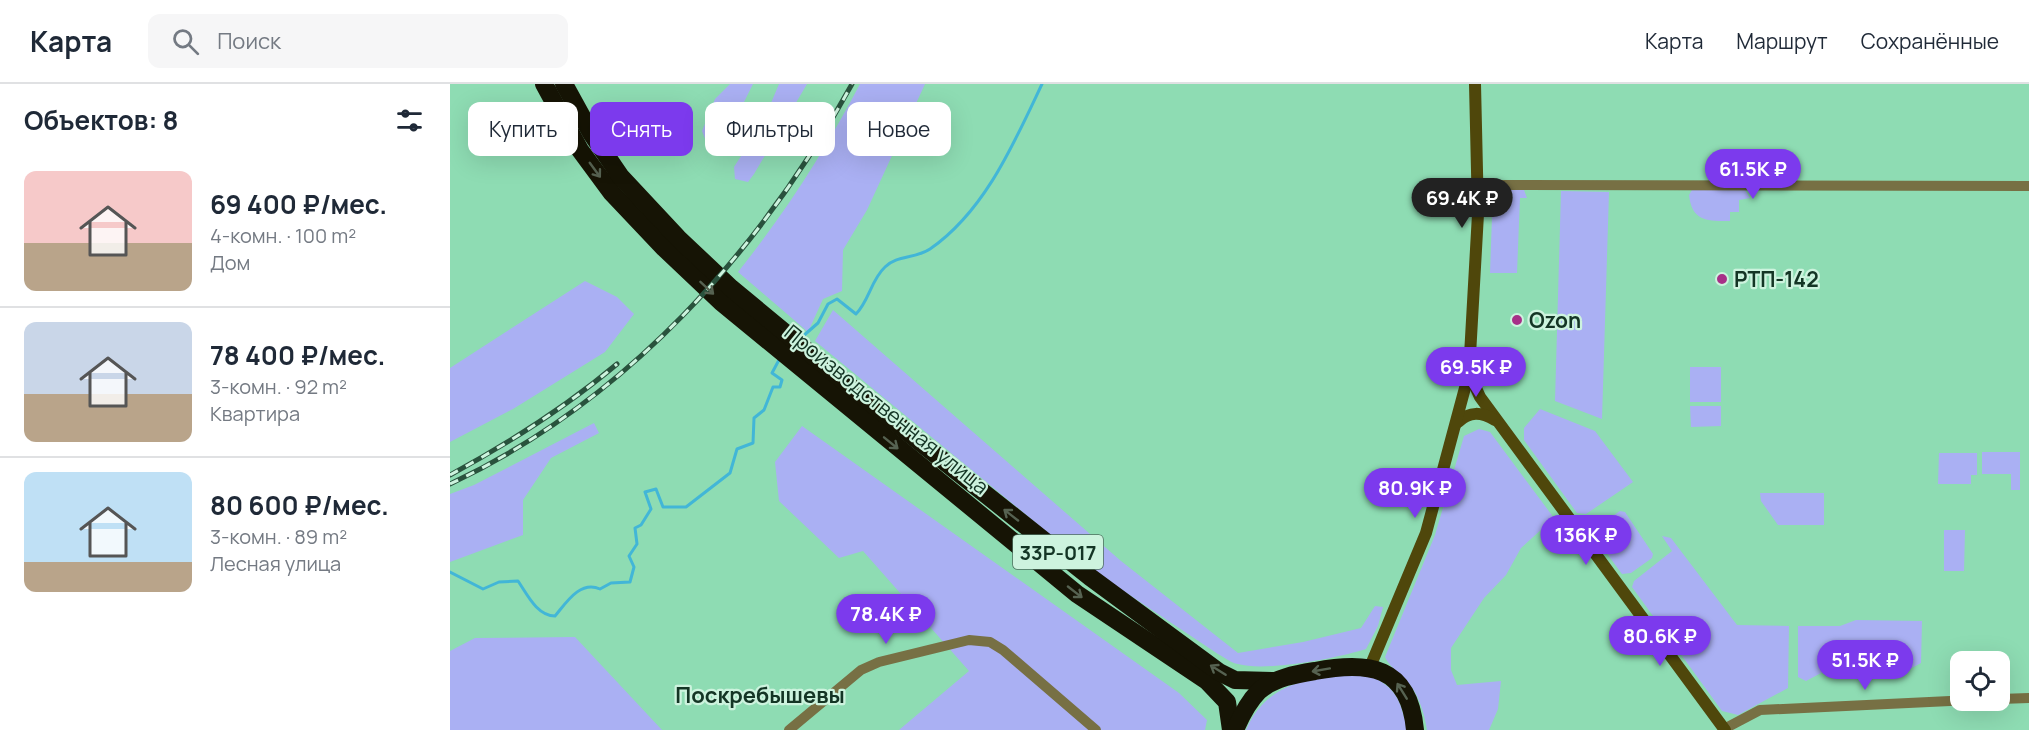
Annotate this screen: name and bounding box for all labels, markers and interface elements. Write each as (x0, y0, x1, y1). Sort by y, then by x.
search box (148, 14, 568, 68)
text: Карта (30, 22, 112, 60)
icon: search (169, 25, 202, 58)
text: Поиск (217, 26, 281, 56)
text: Карта (1645, 27, 1703, 55)
text: Маршрут (1736, 27, 1828, 55)
text: Сохранённые (1861, 27, 1999, 55)
text: Объектов: 8 (24, 102, 178, 138)
chip: Купить (468, 102, 578, 156)
chip: Снять (590, 102, 693, 156)
chip: Фильтры (705, 102, 835, 156)
chip: Новое (847, 102, 951, 156)
icon: filters (393, 104, 426, 137)
pin: 61.5K ₽ (1698, 149, 1808, 200)
text: 61.5K ₽ (1719, 155, 1787, 182)
one-way arrow (589, 162, 602, 178)
pin: 69.4K ₽ (1407, 178, 1517, 229)
text: 69.4K ₽ (1426, 184, 1498, 211)
text: 69 400 ₽/мес. (210, 186, 387, 222)
icon: home (72, 195, 144, 267)
text: 4-комн. · 100 m² (210, 222, 356, 249)
text: Дом (210, 249, 250, 276)
place label: РТП-142 (1734, 265, 1819, 293)
marker: РТП-142 (1715, 272, 1729, 286)
one-way arrow (699, 281, 714, 295)
place label: Ozon (1529, 306, 1581, 334)
marker: Ozon (1510, 313, 1524, 327)
street label: Производственная улица (779, 318, 995, 500)
text: 78 400 ₽/мес. (210, 337, 385, 373)
icon: home (72, 346, 144, 418)
pin: 69.5K ₽ (1421, 347, 1531, 398)
text: 69.5K ₽ (1440, 353, 1512, 380)
text: 3-комн. · 92 m² (210, 373, 347, 400)
text: Квартира (210, 400, 300, 427)
one-way arrow (883, 436, 898, 450)
pin: 80.9K ₽ (1360, 468, 1470, 519)
text: 80.9K ₽ (1378, 474, 1452, 501)
text: 80 600 ₽/мес. (210, 487, 389, 523)
icon: home (72, 496, 144, 568)
one-way arrow (1004, 509, 1020, 522)
pin: 136K ₽ (1537, 515, 1635, 566)
text: 136K ₽ (1554, 521, 1618, 548)
text: 3-комн. · 89 m² (210, 523, 347, 550)
road number: 33Р-017 (1013, 535, 1103, 569)
text: Лесная улица (210, 550, 341, 577)
one-way arrow (1067, 586, 1083, 599)
pin: 78.4K ₽ (831, 594, 941, 645)
text: 78.4K ₽ (850, 600, 922, 627)
pin: 80.6K ₽ (1605, 616, 1715, 667)
text: 80.6K ₽ (1623, 622, 1697, 649)
pin: 51.5K ₽ (1810, 640, 1920, 691)
text: 51.5K ₽ (1831, 646, 1899, 673)
map controls (1950, 651, 2010, 711)
button: locate (1950, 651, 2010, 711)
one-way arrow (1209, 664, 1226, 676)
one-way arrow (1312, 665, 1331, 676)
district label: Поскребышевы (675, 680, 845, 710)
one-way arrow (1395, 683, 1407, 700)

